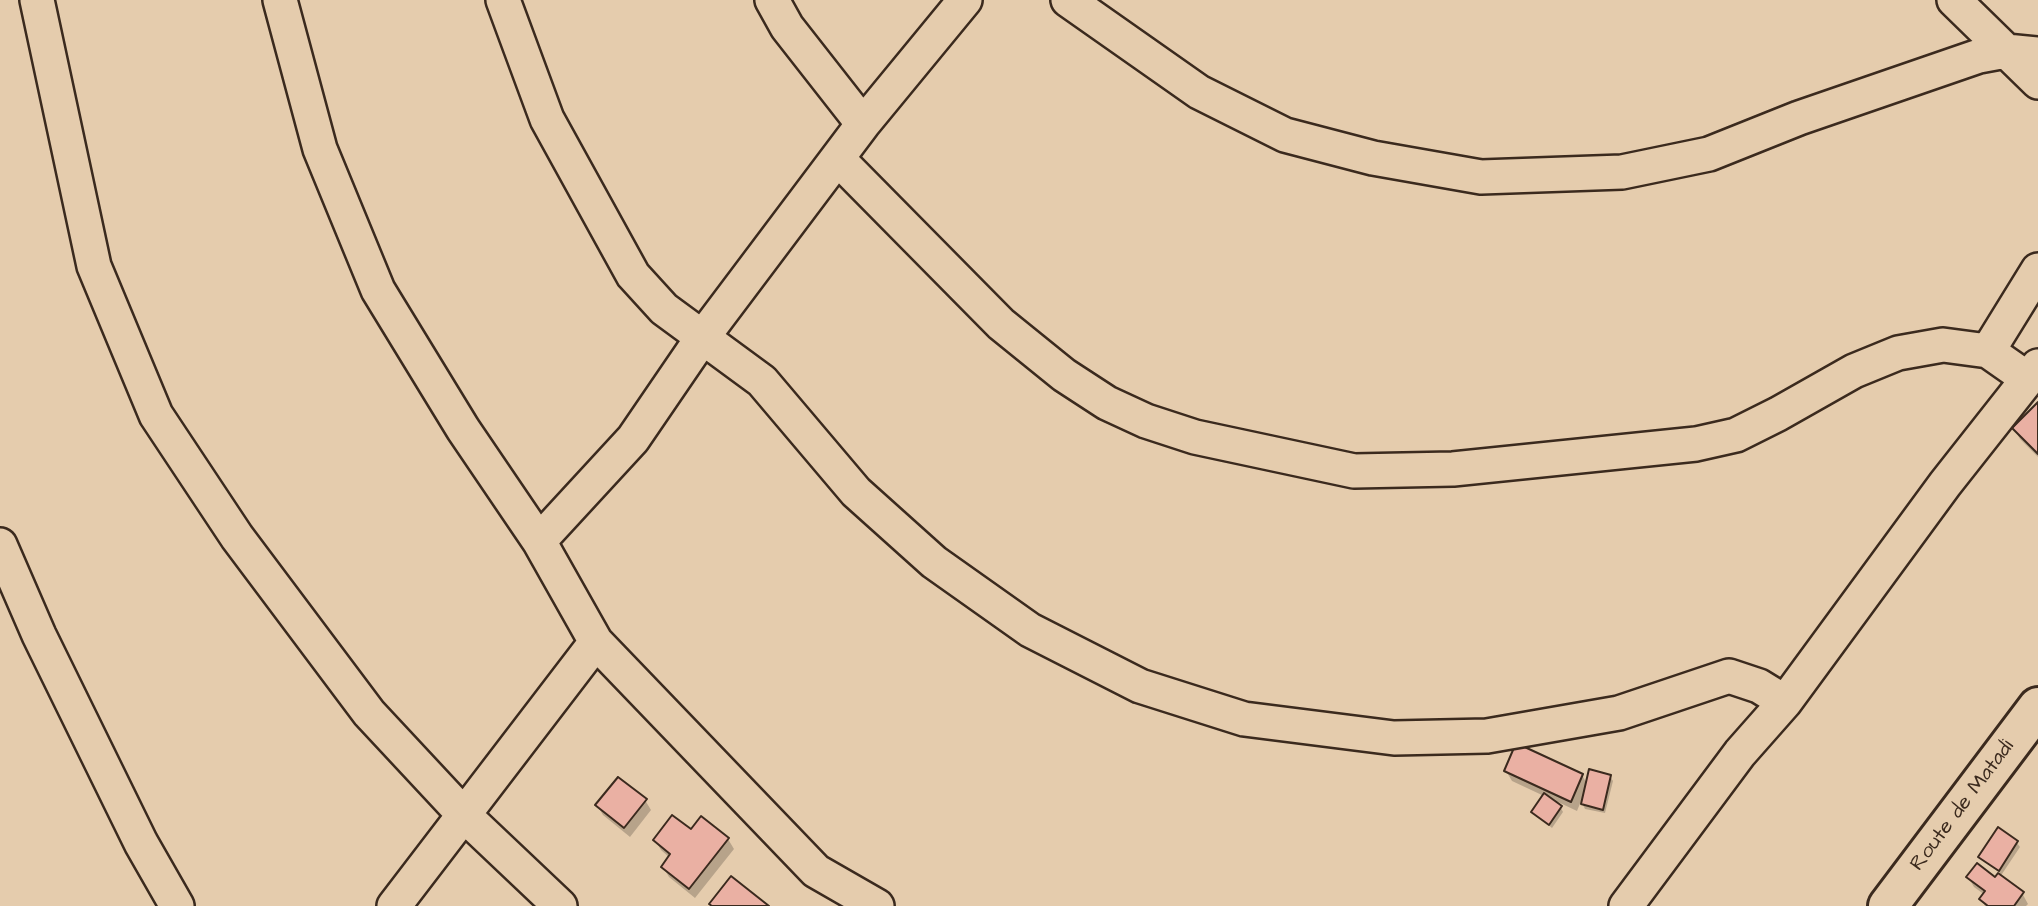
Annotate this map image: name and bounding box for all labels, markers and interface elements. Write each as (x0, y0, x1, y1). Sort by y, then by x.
street label: Route de Matadi (1906, 736, 2020, 876)

